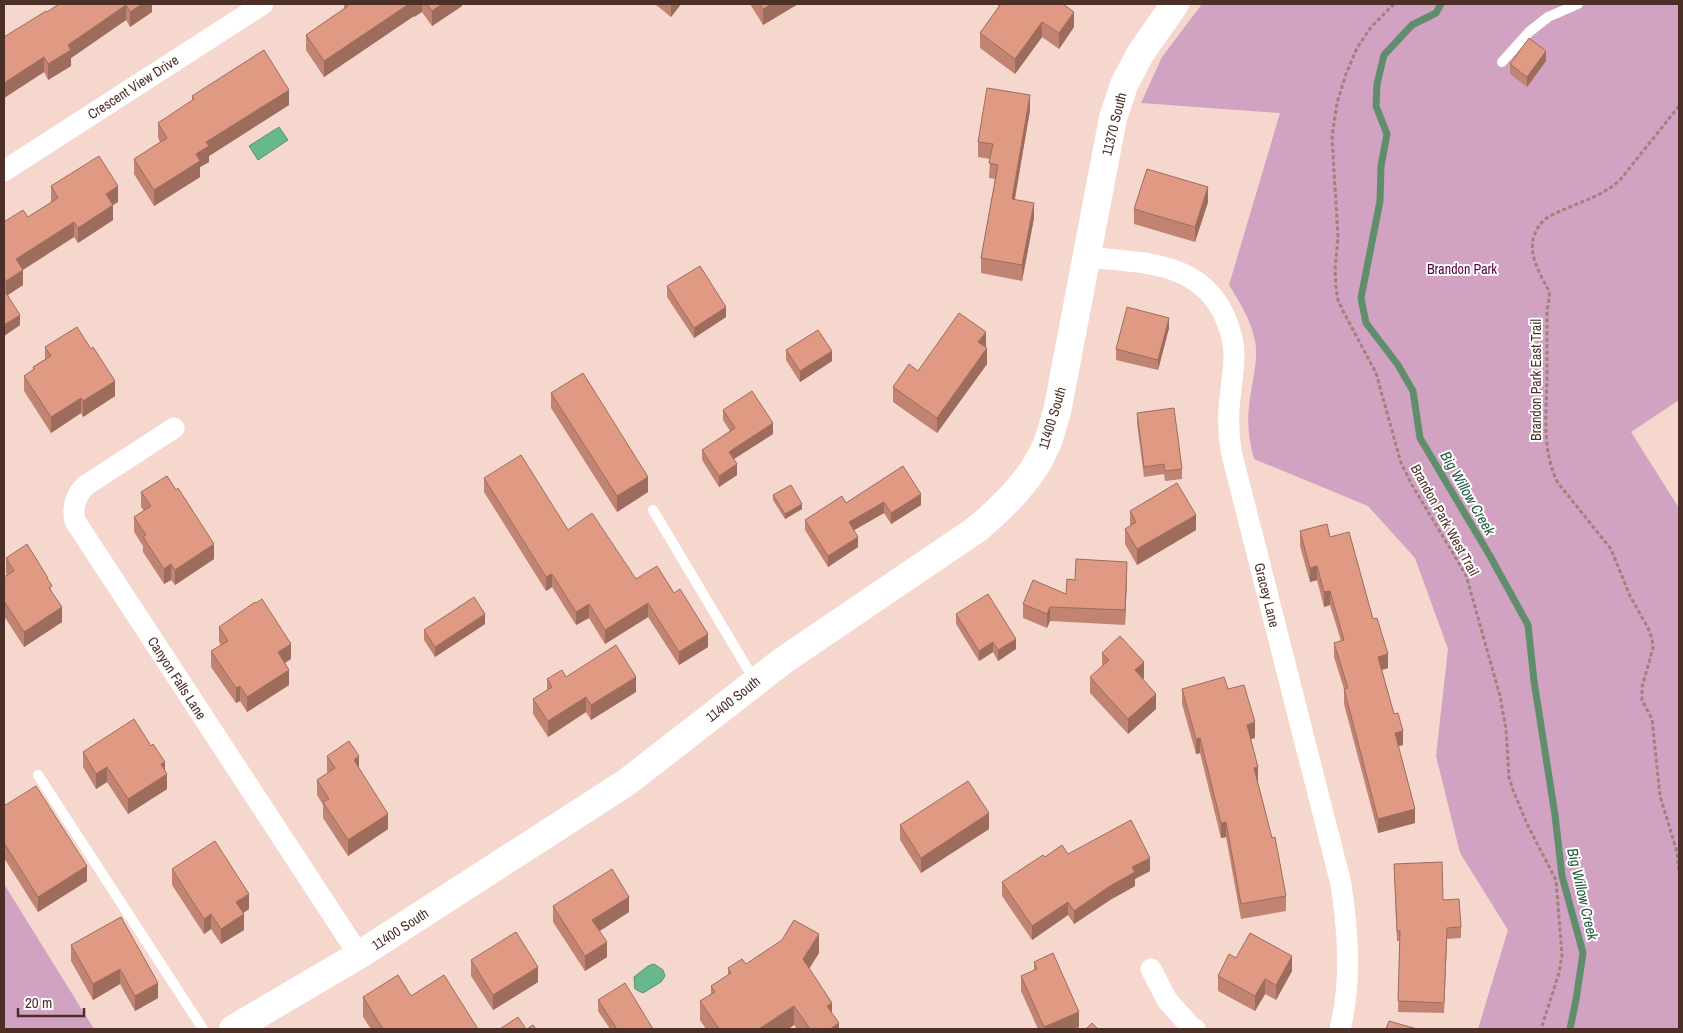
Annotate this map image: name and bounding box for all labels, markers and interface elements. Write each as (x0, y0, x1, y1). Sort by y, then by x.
street label: Crescent View Drive (84, 51, 182, 123)
street label: 11370 South (1097, 91, 1131, 157)
park label: Brandon Park (1427, 260, 1497, 278)
street label: Brandon Park East Trail (1527, 319, 1545, 441)
street label: 11400 South (1034, 385, 1070, 451)
water label: Big Willow Creek (1435, 447, 1501, 540)
street label: Brandon Park West Trail (1407, 461, 1483, 579)
street label: Gracey Lane (1250, 561, 1284, 629)
street label: Canyon Falls Lane (144, 633, 210, 723)
street label: 11400 South (702, 672, 764, 726)
water label: Big Willow Creek (1562, 846, 1604, 943)
street label: 11400 South (368, 904, 432, 954)
scale bar (18, 986, 84, 1018)
text: 20 m (25, 992, 52, 1013)

